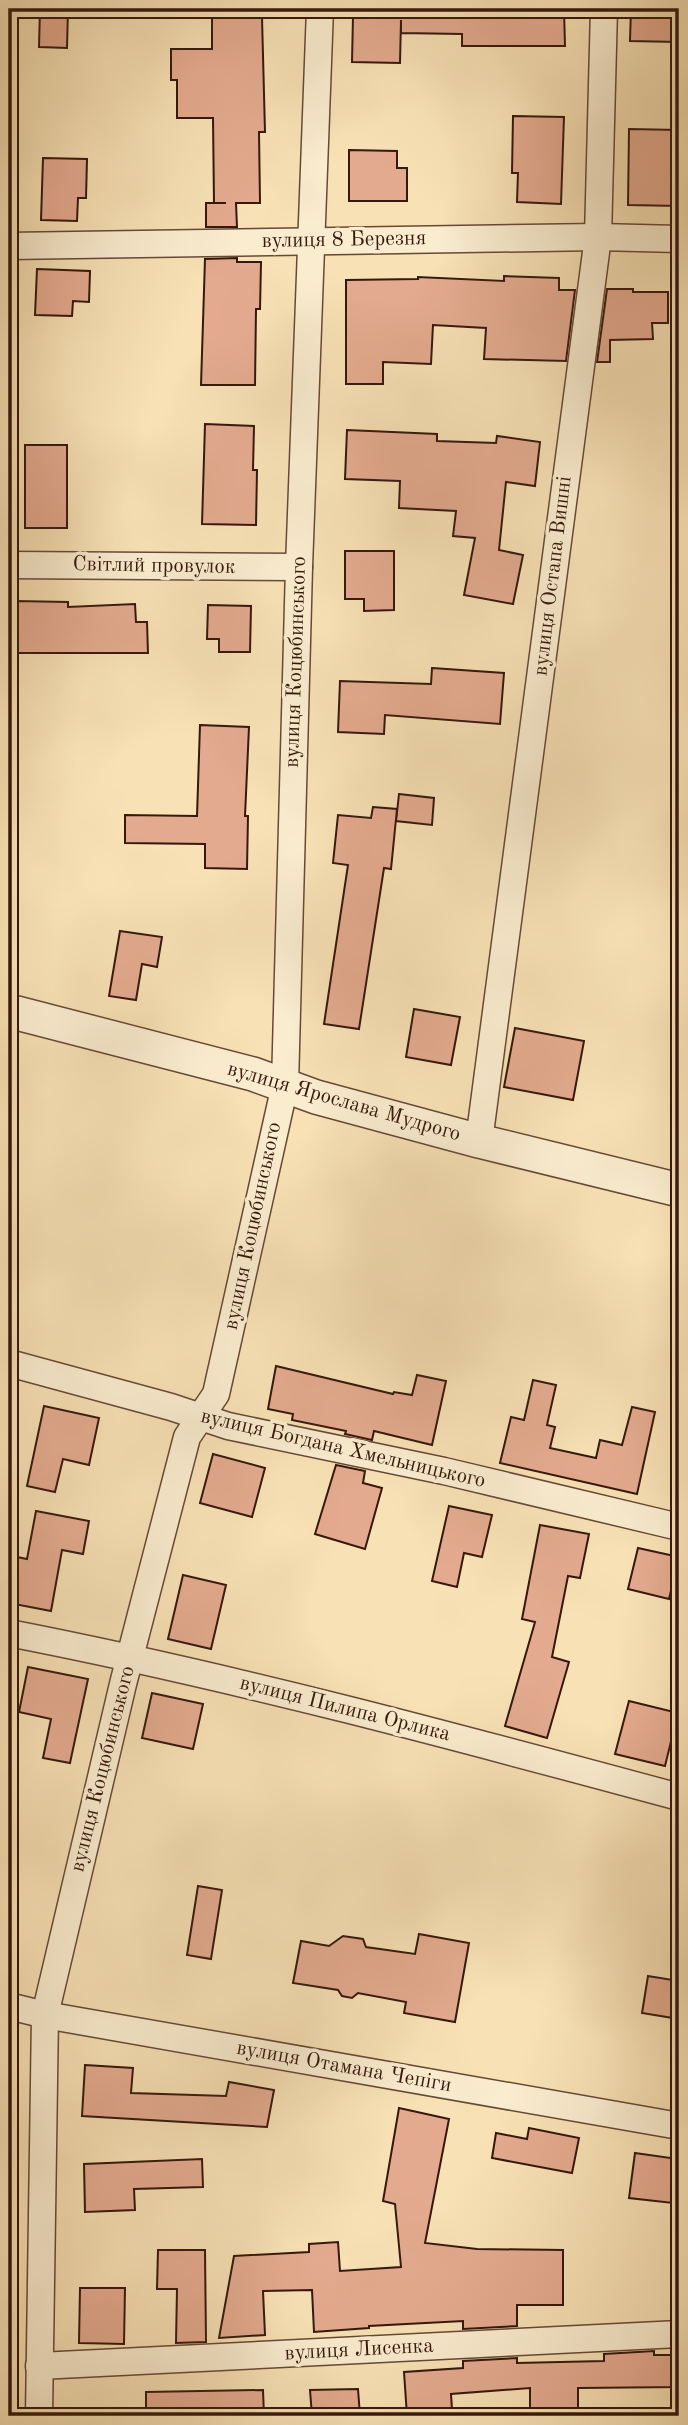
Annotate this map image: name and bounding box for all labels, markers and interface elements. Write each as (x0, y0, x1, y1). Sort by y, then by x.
street label: вулиця 8 Березня (261, 228, 427, 252)
street label: вулиця Остапа Вишні (530, 475, 576, 677)
street label: Світлий провулок (72, 554, 236, 578)
street label: вулиця Коцюбинського (282, 556, 310, 768)
street label: вулиця Ярослава Мудрого (225, 1059, 463, 1145)
street label: вулиця Коцюбинського (221, 1120, 285, 1332)
street label: вулиця Богдана Хмельницького (199, 1406, 487, 1492)
street label: вулиця Коцюбинського (67, 1664, 139, 1874)
street label: вулиця Пилипа Орлика (238, 1673, 452, 1745)
street label: вулиця Отамана Чепіги (235, 2038, 453, 2096)
street label: вулиця Лисенка (284, 2336, 434, 2364)

